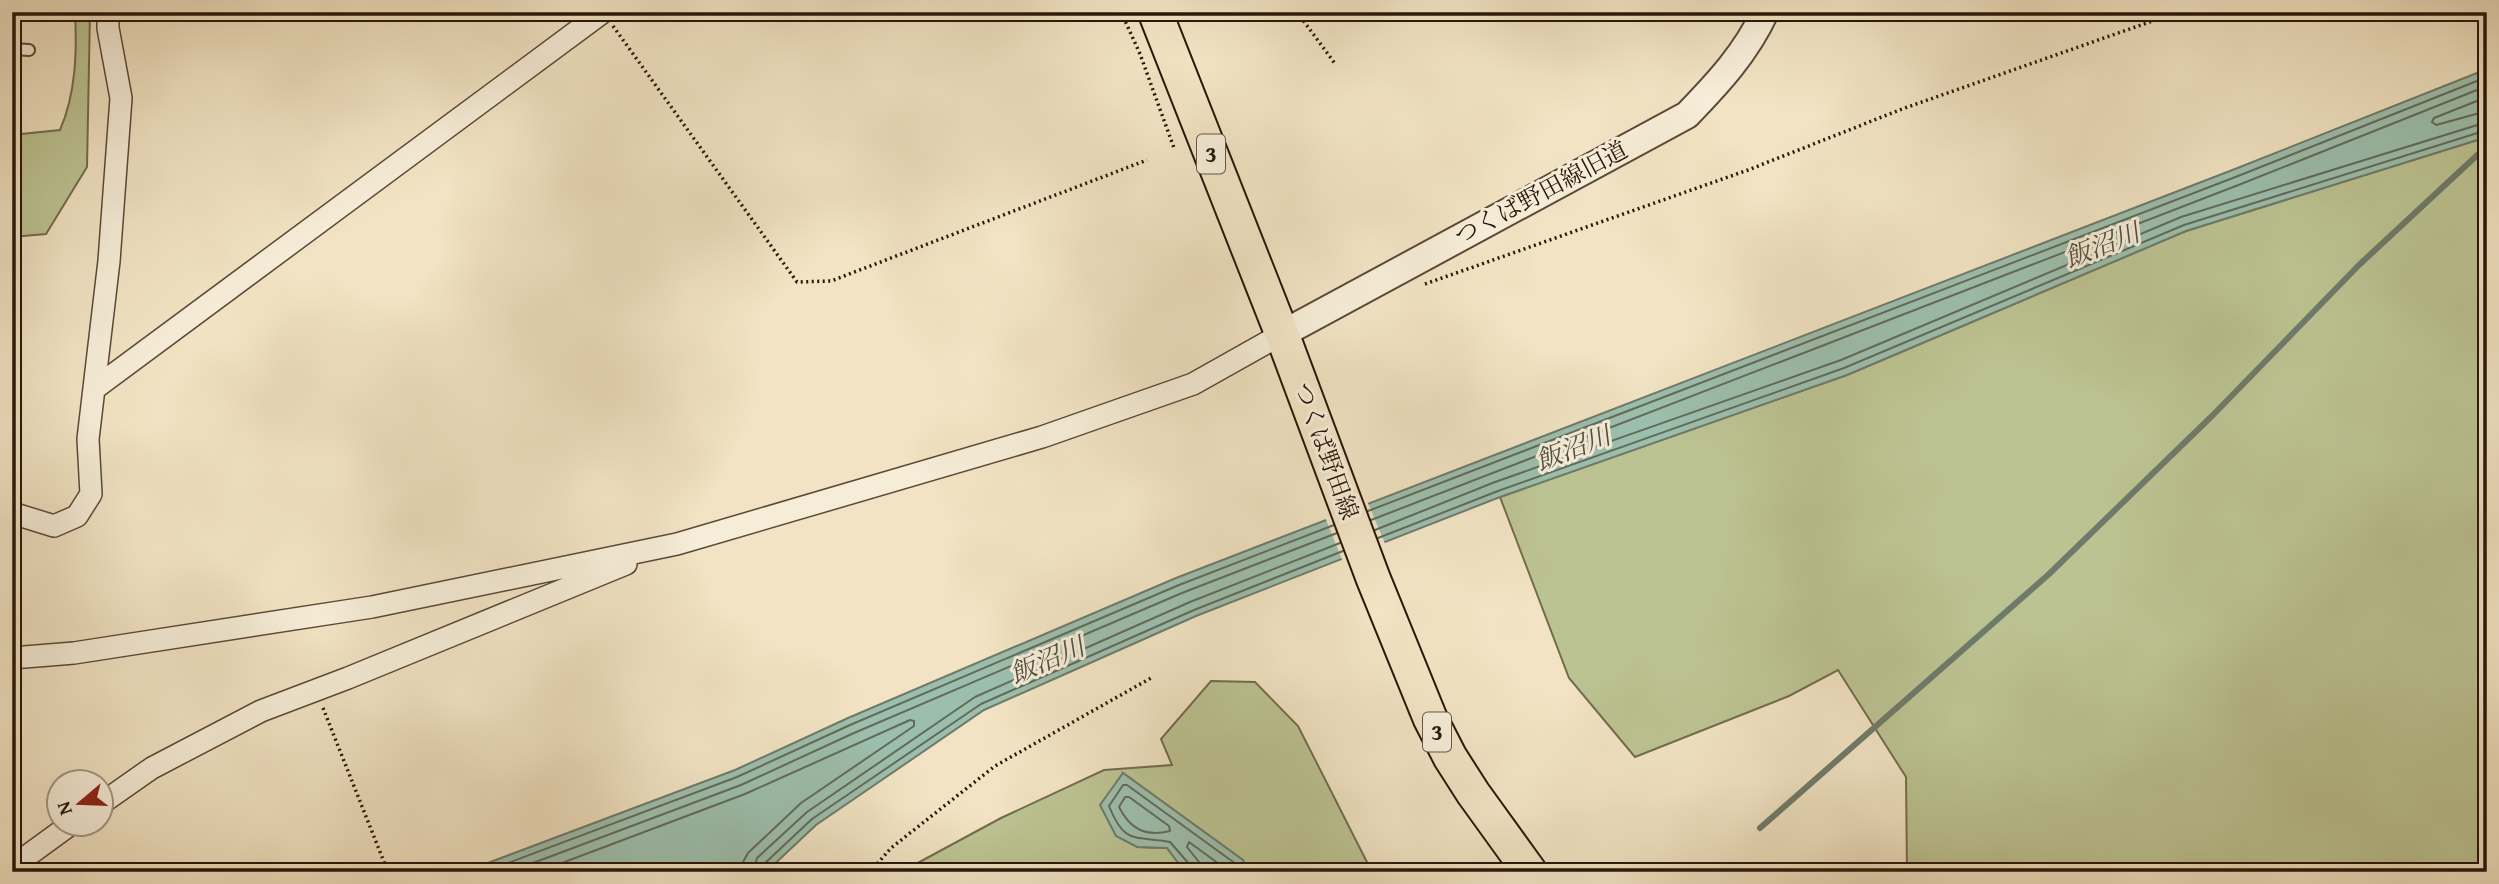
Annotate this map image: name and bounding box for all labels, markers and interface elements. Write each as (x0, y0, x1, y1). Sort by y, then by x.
street label: つくば野田線旧道 (1448, 132, 1634, 253)
road number: 3 (1197, 134, 1225, 174)
water label: 飯沼川 (2058, 211, 2148, 277)
street label: つくば野田線 (1285, 377, 1368, 524)
water label: 飯沼川 (1529, 414, 1619, 480)
water label: 飯沼川 (1003, 625, 1093, 693)
road number: 3 (1423, 712, 1451, 752)
north arrow (46, 768, 116, 838)
text: N (49, 798, 79, 819)

